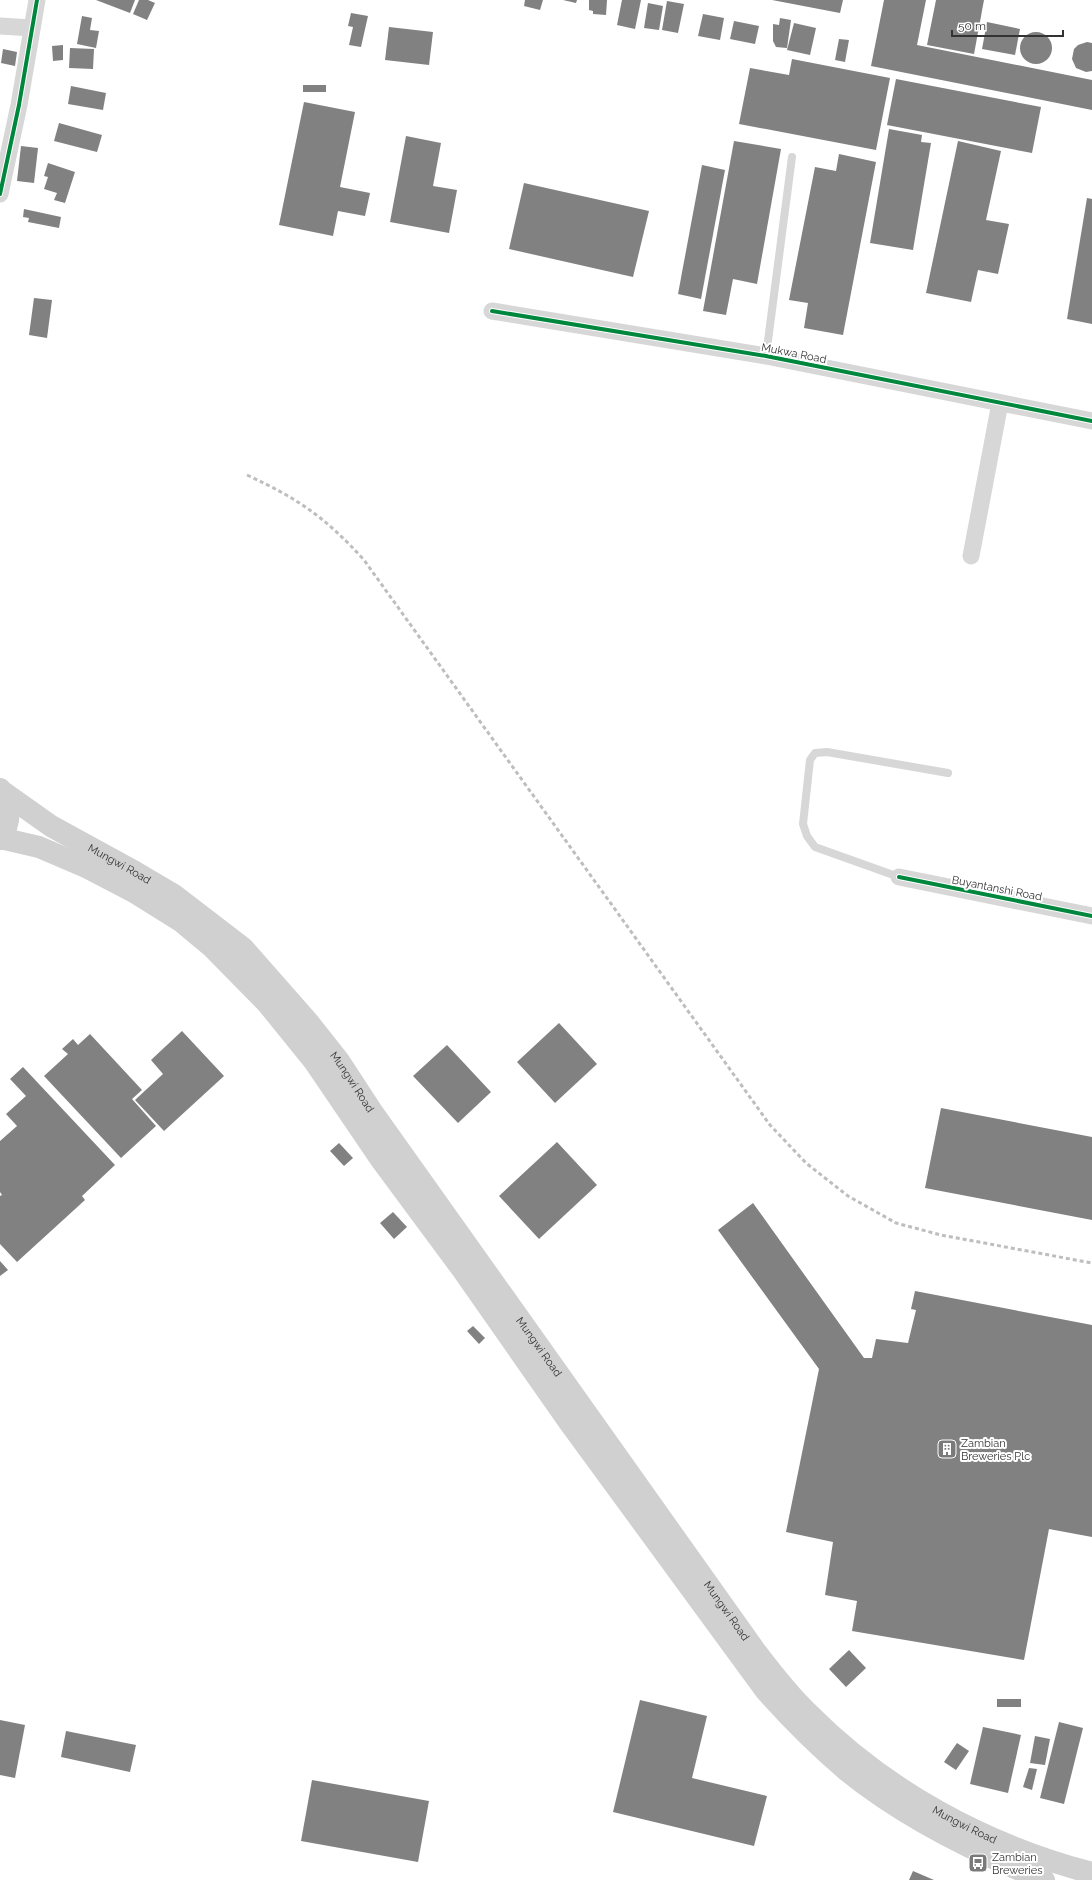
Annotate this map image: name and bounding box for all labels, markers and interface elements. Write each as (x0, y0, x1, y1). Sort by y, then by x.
scale bar (952, 12, 1063, 38)
text: 50 m (958, 19, 986, 33)
street label: Mukwa Road (760, 341, 828, 366)
street label: Mungwi Road (86, 841, 153, 887)
street label: Buyantanshi Road (951, 873, 1043, 904)
street label: Mungwi Road (327, 1049, 377, 1115)
street label: Mungwi Road (513, 1315, 564, 1379)
place label: Zambian Breweries Plc (961, 1437, 1030, 1463)
building icon: Zambian Breweries Plc (936, 1438, 958, 1460)
street label: Mungwi Road (701, 1579, 752, 1644)
street label: Mungwi Road (930, 1803, 999, 1846)
place label: Zambian Breweries (992, 1851, 1043, 1877)
bus stop icon: Zambian Breweries (967, 1852, 989, 1874)

